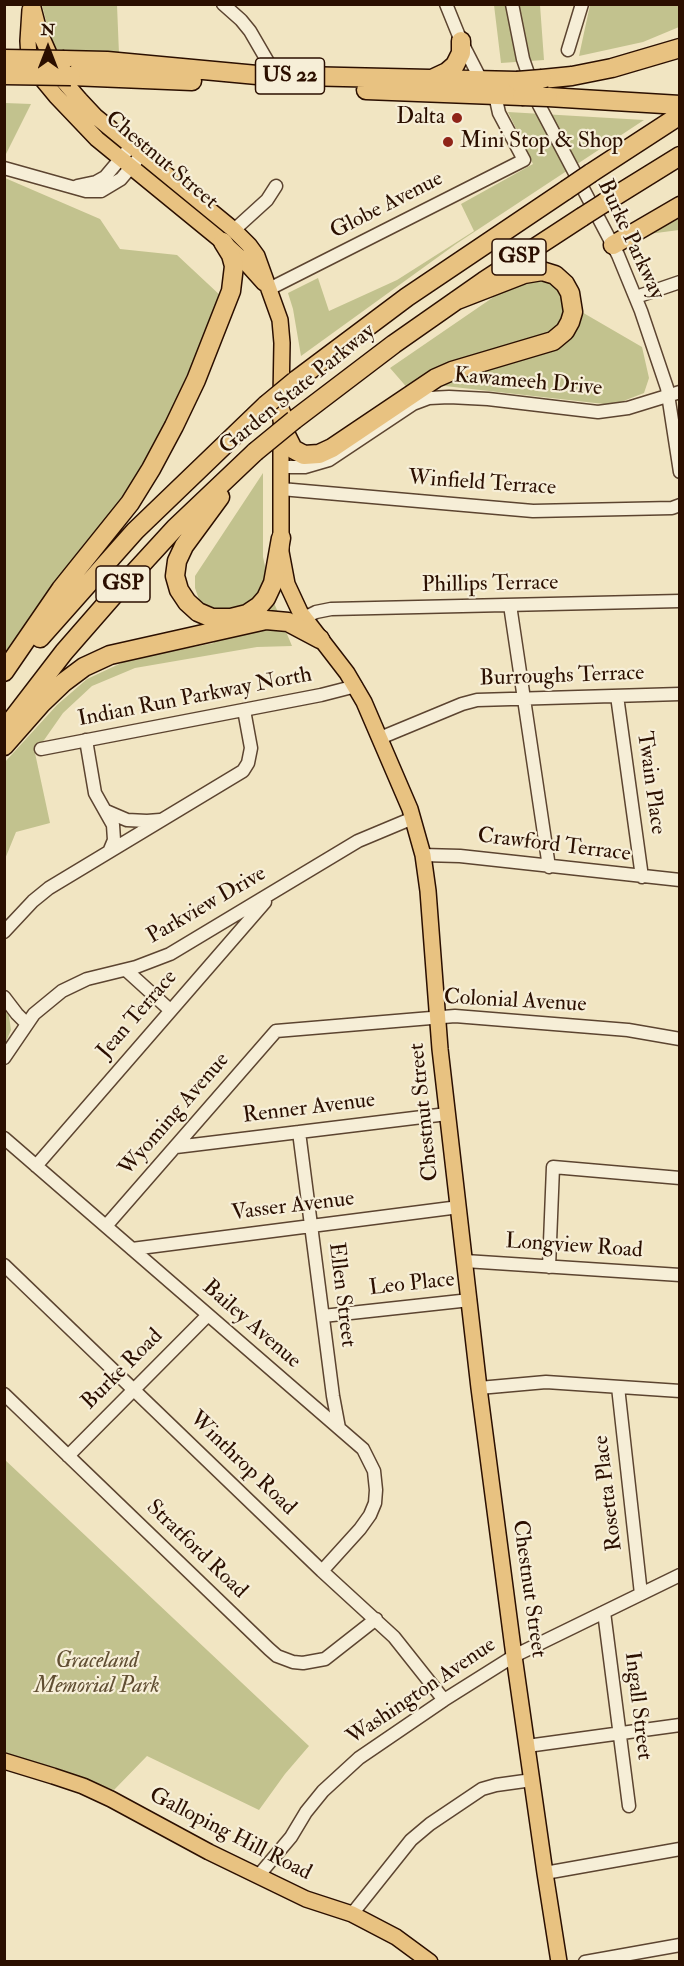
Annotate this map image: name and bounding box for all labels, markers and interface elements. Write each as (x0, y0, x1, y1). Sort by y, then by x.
north arrow (18, 18, 78, 78)
text: N (41, 20, 55, 40)
road number: US 22 (256, 58, 324, 94)
place label: Dalta (396, 105, 445, 131)
street label: Chestnut Street (99, 106, 223, 216)
marker: Dalta (450, 111, 464, 125)
place label: Mini Stop & Shop (460, 129, 623, 155)
marker: Mini Stop & Shop (441, 135, 455, 149)
street label: Globe Avenue (326, 166, 448, 246)
street label: Burke Parkway (591, 176, 669, 304)
road number: GSP (492, 239, 546, 275)
street label: Garden State Parkway (215, 319, 381, 461)
street label: Kawameeh Drive (453, 363, 603, 403)
street label: Winfield Terrace (407, 466, 557, 502)
road number: GSP (96, 566, 150, 602)
street label: Phillips Terrace (421, 571, 559, 599)
street label: Burroughs Terrace (479, 661, 645, 693)
street label: Indian Run Parkway North (76, 662, 314, 734)
street label: Twain Place (630, 730, 670, 836)
street label: Crawford Terrace (476, 824, 632, 868)
street label: Parkview Drive (143, 861, 271, 951)
street label: Jean Terrace (92, 965, 184, 1065)
street label: Colonial Avenue (443, 985, 587, 1019)
street label: Chestnut Street (405, 1042, 445, 1182)
street label: Wyoming Avenue (114, 1048, 236, 1182)
street label: Renner Avenue (241, 1088, 377, 1130)
street label: Vasser Avenue (230, 1186, 356, 1228)
street label: Longview Road (504, 1229, 644, 1265)
street label: Ellen Street (321, 1241, 361, 1349)
street label: Leo Place (368, 1267, 456, 1303)
street label: Bailey Avenue (196, 1275, 306, 1375)
street label: Burke Road (77, 1324, 169, 1416)
street label: Winthrop Road (183, 1406, 301, 1522)
street label: Rosetta Place (589, 1434, 629, 1552)
street label: Stratford Road (140, 1495, 252, 1605)
street label: Chestnut Street (505, 1518, 551, 1660)
street label: Washington Avenue (343, 1632, 501, 1752)
park label: Graceland Memorial Park (34, 1649, 160, 1700)
street label: Ingall Street (617, 1650, 657, 1762)
street label: Galloping Hill Road (144, 1783, 316, 1887)

